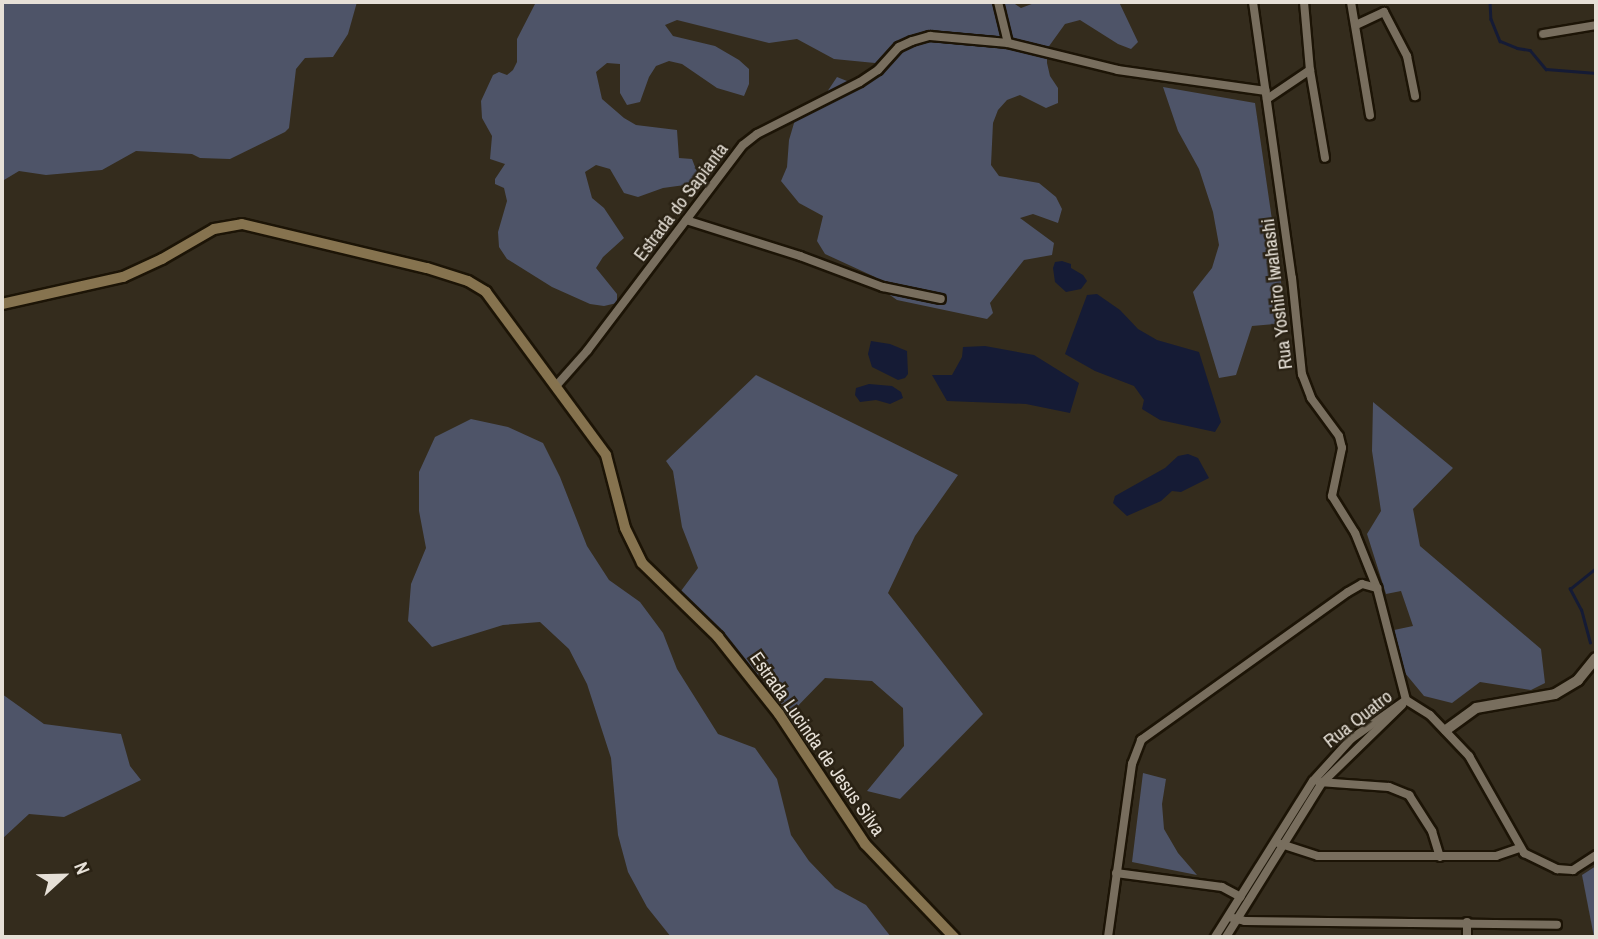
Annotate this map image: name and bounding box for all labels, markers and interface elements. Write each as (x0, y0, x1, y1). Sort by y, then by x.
street label: Estrada do Sapianta (629, 138, 733, 266)
street label: Rua Yoshiro Iwahashi (1256, 217, 1298, 371)
street label: Estrada Lucinda de Jesus Silva (745, 648, 889, 840)
street label: Rua Quatro (1319, 685, 1397, 753)
north arrow (28, 841, 98, 911)
text: N (68, 858, 97, 878)

